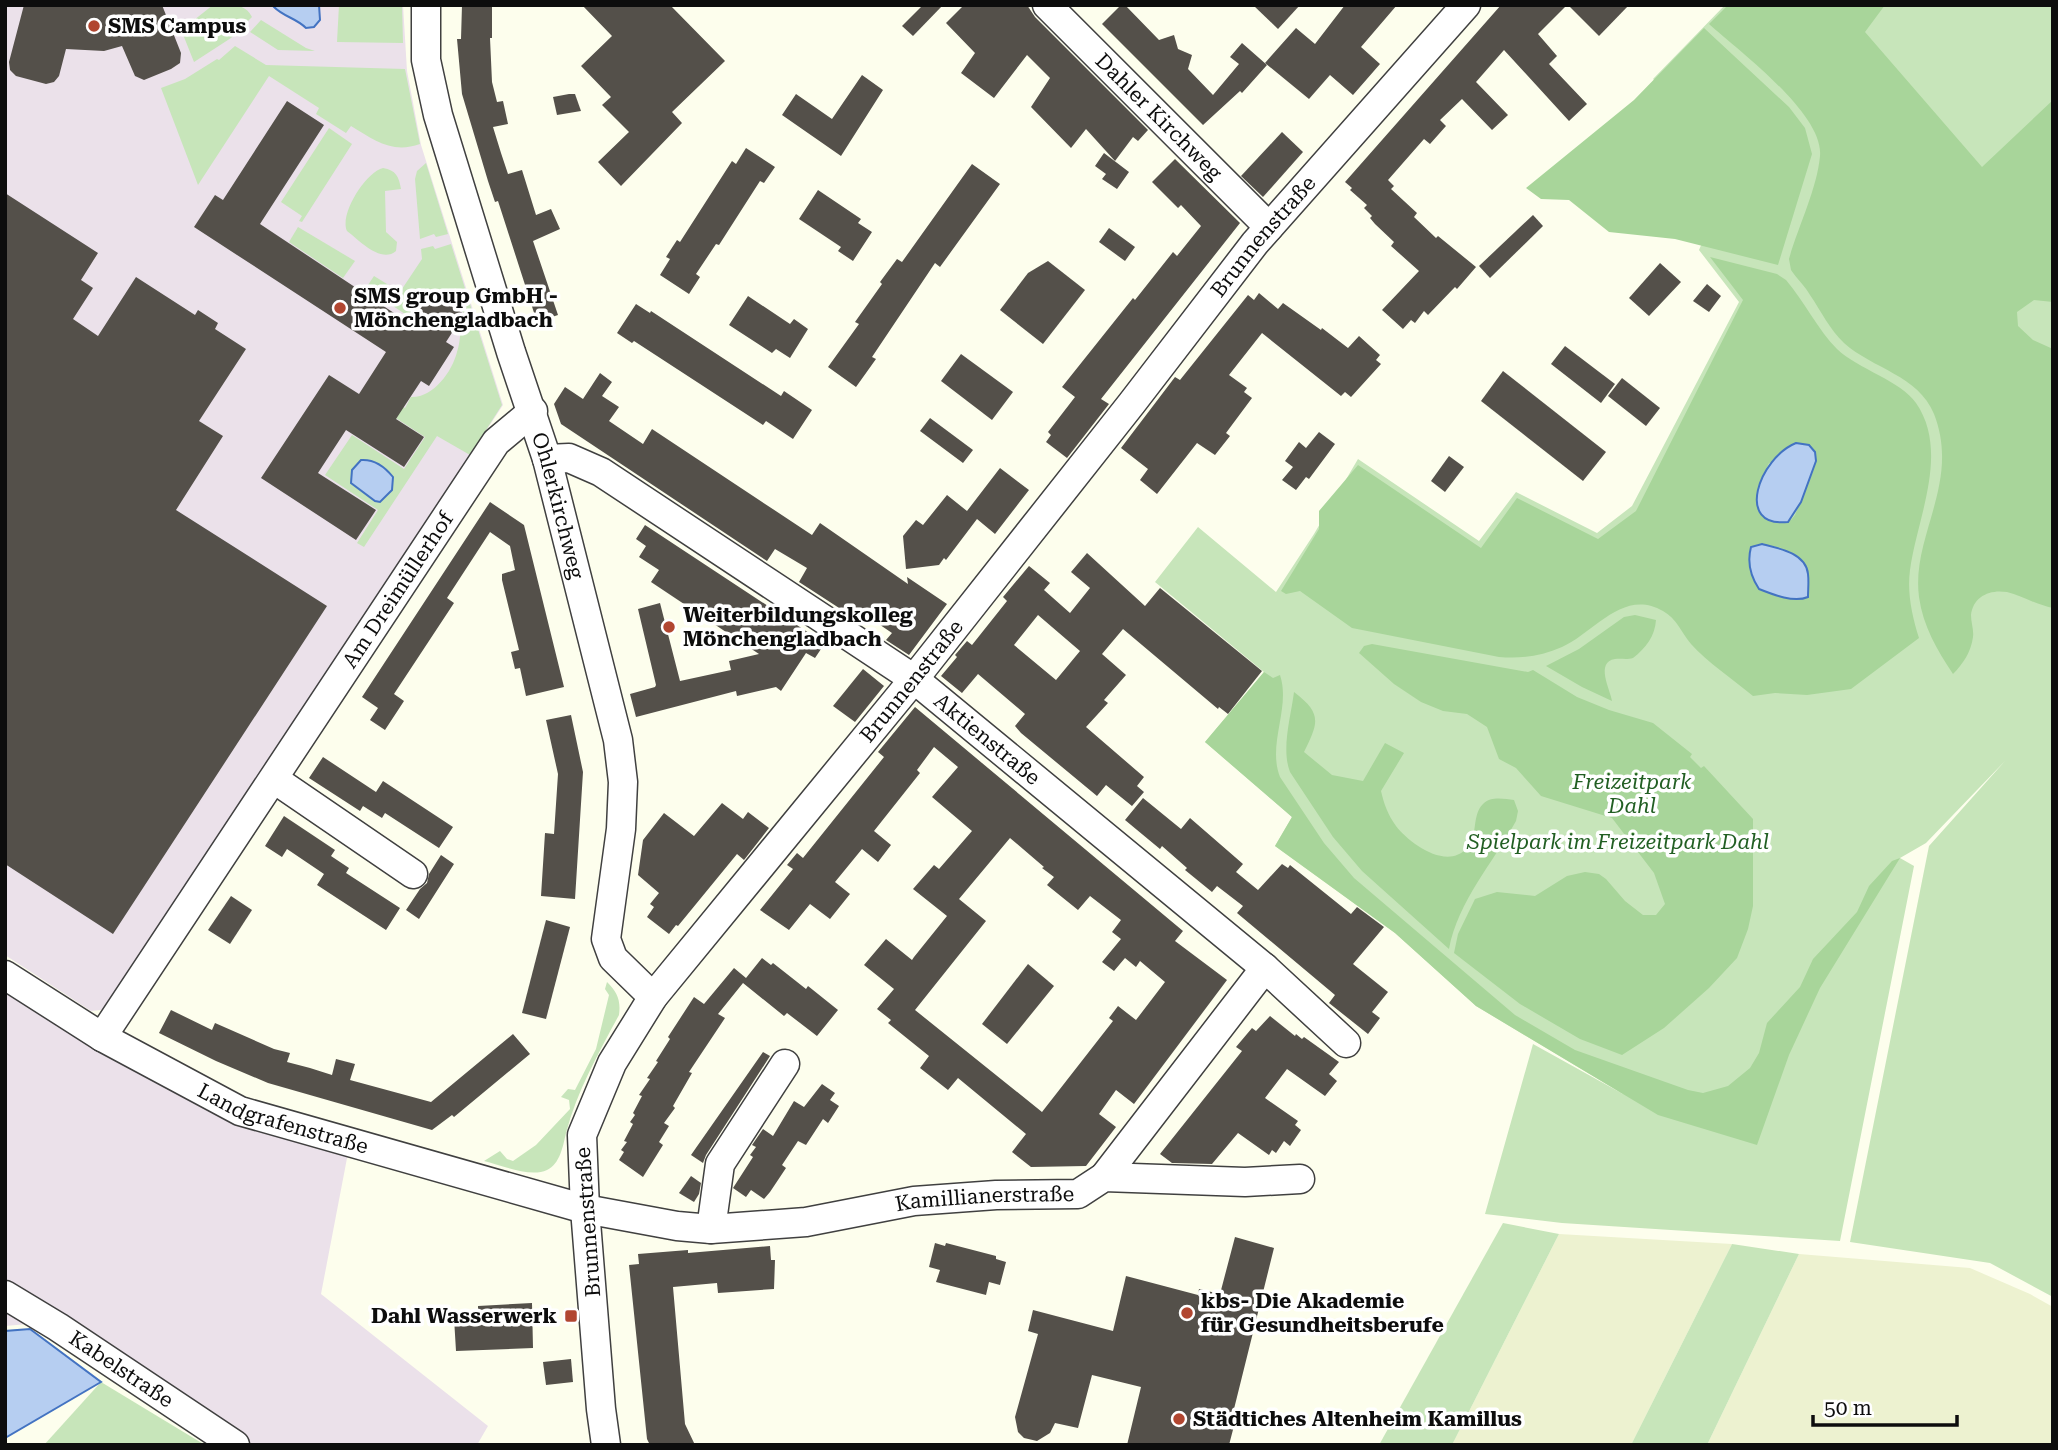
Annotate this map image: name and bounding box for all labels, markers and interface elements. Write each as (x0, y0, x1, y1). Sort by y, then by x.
place label: SMS Campus (108, 14, 246, 38)
marker: SMS Campus (86, 18, 102, 34)
street label: Dahler Kirchweg (1091, 49, 1227, 185)
street label: Brunnenstraße (1206, 171, 1321, 302)
place label: SMS group GmbH - Mönchengladbach (354, 284, 558, 332)
marker: SMS group GmbH - Mönchengladbach (332, 300, 348, 316)
street label: Ohlerkirchweg (527, 429, 589, 581)
street label: Am Dreimüllerhof (338, 507, 459, 672)
place label: Weiterbildungskolleg Mönchengladbach (683, 603, 913, 651)
street label: Brunnenstraße (855, 615, 968, 747)
marker: Weiterbildungskolleg Mönchengladbach (661, 619, 677, 635)
street label: Aktienstraße (929, 689, 1045, 790)
park label: Freizeitpark Dahl (1572, 770, 1692, 818)
park label: Spielpark im Freizeitpark Dahl (1466, 830, 1769, 854)
street label: Landgrafenstraße (194, 1079, 371, 1159)
street label: Brunnenstraße (571, 1146, 605, 1298)
street label: Kamillianerstraße (893, 1182, 1074, 1216)
place label: kbs- Die Akademie für Gesundheitsberufe (1201, 1289, 1444, 1337)
place label: Dahl Wasserwerk (371, 1304, 557, 1328)
marker: kbs- Die Akademie für Gesundheitsberufe (1179, 1305, 1195, 1321)
marker: Dahl Wasserwerk (563, 1308, 579, 1324)
street label: Kabelstraße (65, 1326, 178, 1412)
scale bar (1813, 1384, 1956, 1428)
text: 50 m (1824, 1396, 1872, 1420)
place label: Städtiches Altenheim Kamillus (1193, 1407, 1522, 1431)
marker: Städtiches Altenheim Kamillus (1171, 1411, 1187, 1427)

